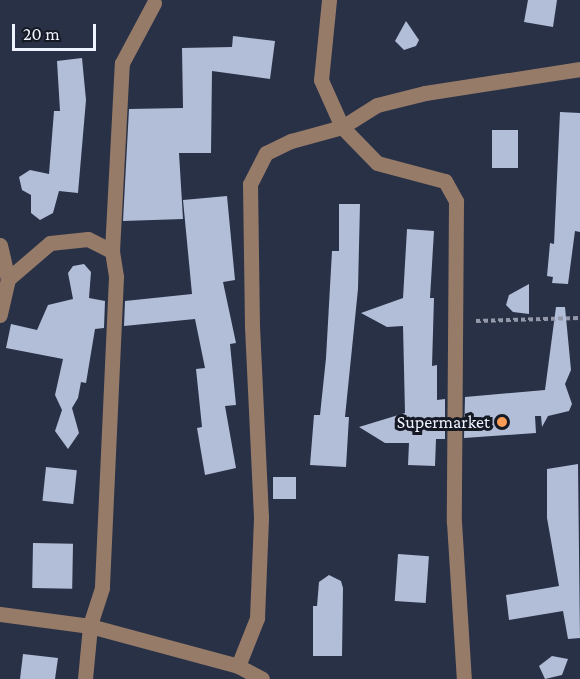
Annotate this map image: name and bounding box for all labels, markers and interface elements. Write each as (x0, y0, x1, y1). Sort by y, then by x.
scale bar (15, 12, 99, 50)
text: 20 m (23, 24, 60, 44)
place label: Supermarket (397, 411, 490, 433)
marker: Supermarket (495, 415, 509, 429)

